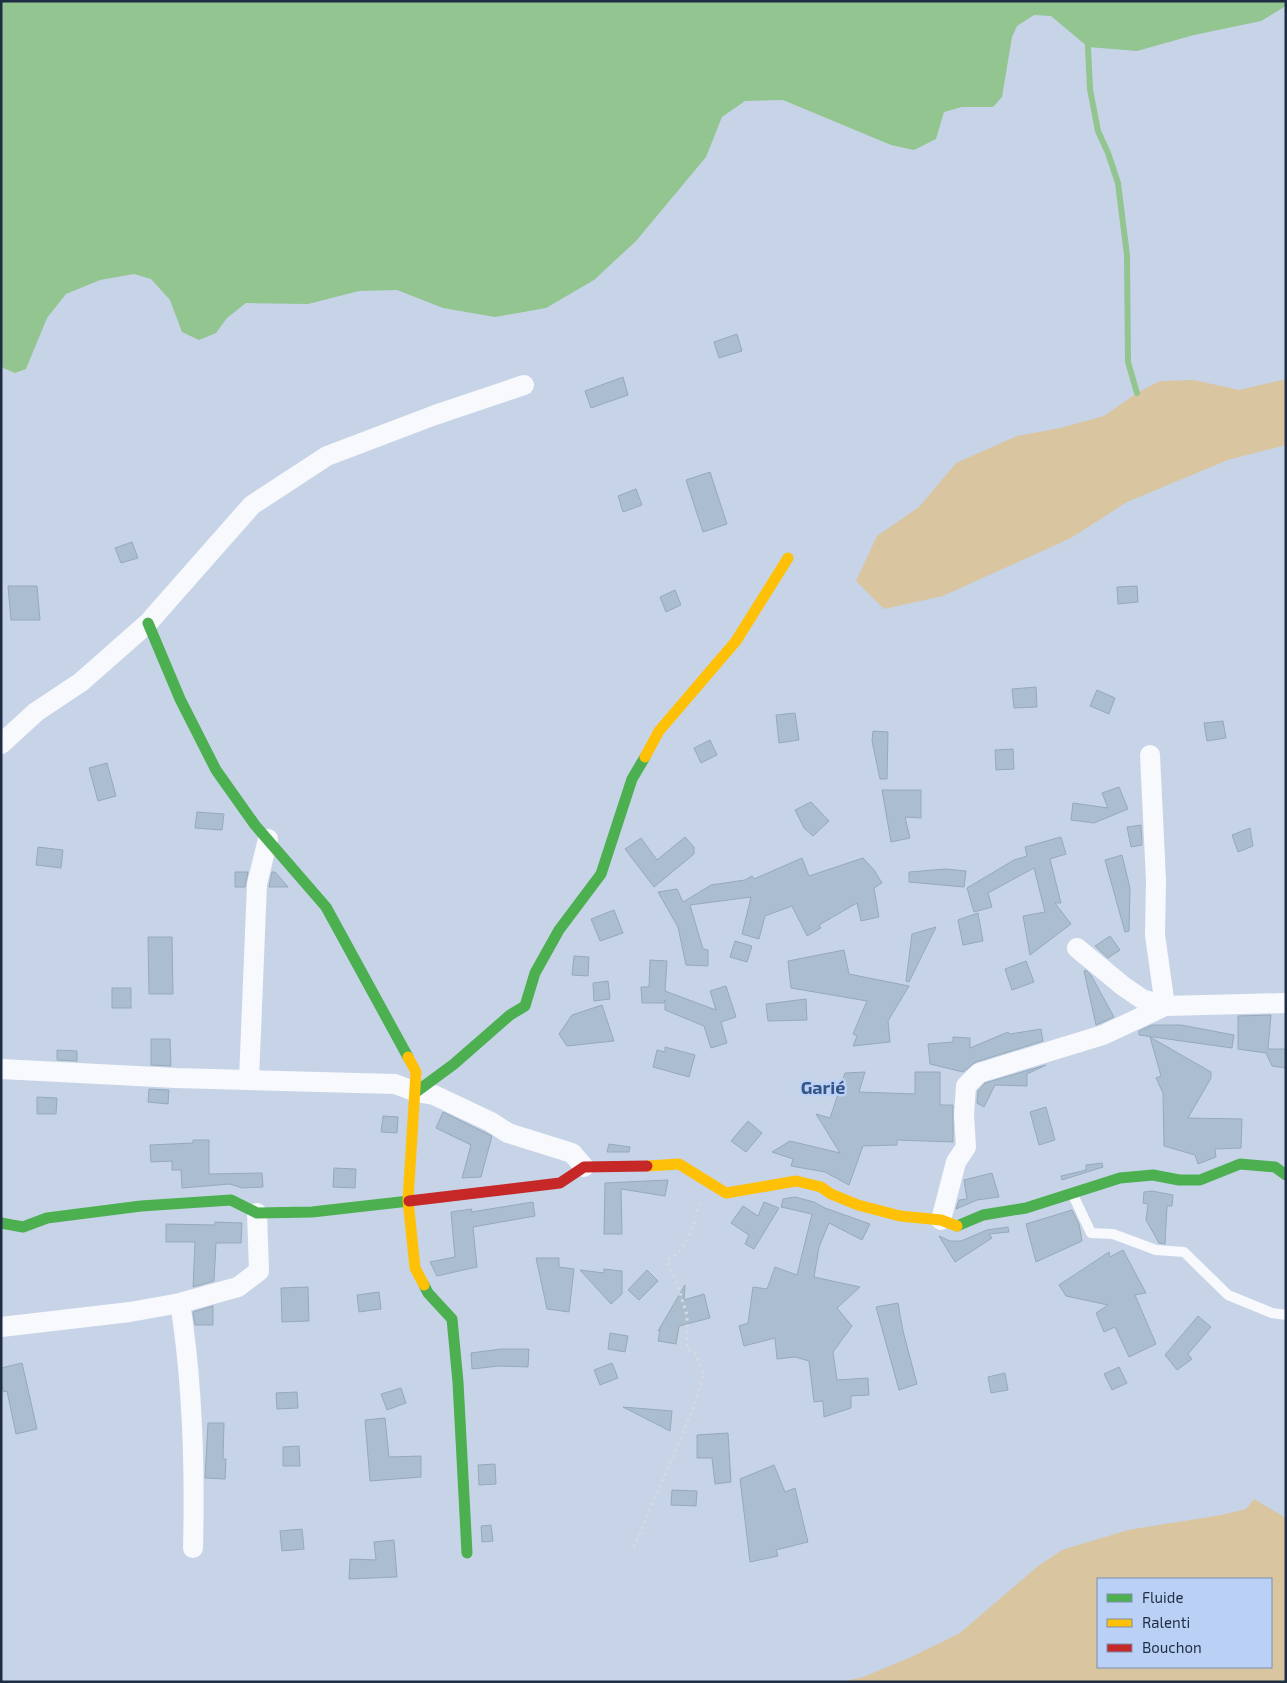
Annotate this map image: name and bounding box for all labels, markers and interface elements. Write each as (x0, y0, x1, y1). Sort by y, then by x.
district label: Garié (801, 1076, 845, 1098)
legend (1097, 1578, 1272, 1668)
text: Fluide (1142, 1588, 1183, 1606)
text: Ralenti (1142, 1613, 1190, 1631)
text: Bouchon (1142, 1638, 1202, 1656)

